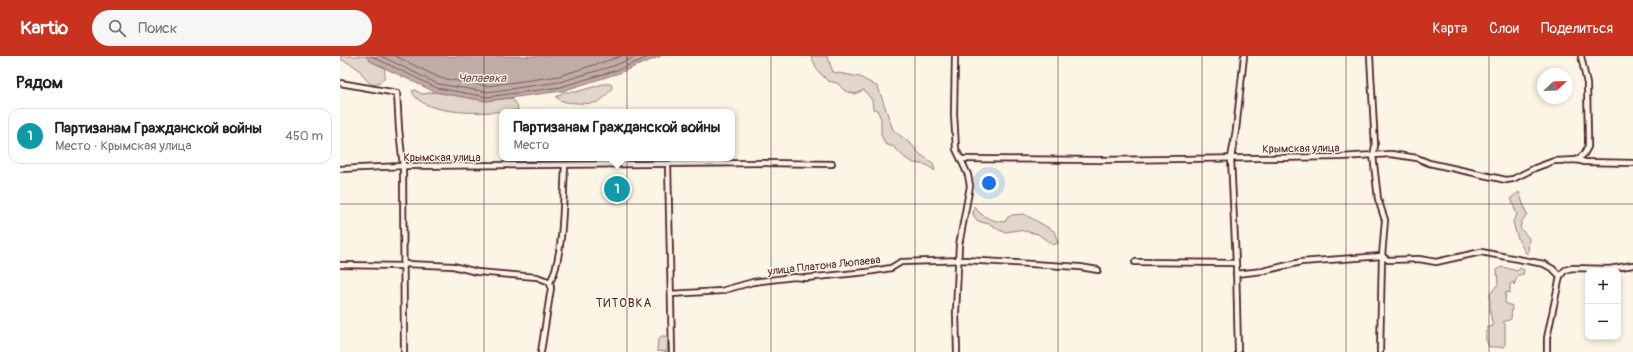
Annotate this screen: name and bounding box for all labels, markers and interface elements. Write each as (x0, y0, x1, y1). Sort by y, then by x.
search box (92, 10, 372, 46)
text: Kartio (20, 16, 68, 40)
icon: search (106, 17, 128, 39)
text: Поиск (138, 19, 177, 38)
text: Карта (1433, 20, 1467, 37)
text: Слои (1489, 20, 1519, 37)
text: Поделиться (1541, 20, 1613, 37)
north arrow (1537, 68, 1573, 104)
water label: Чапаевка (458, 71, 507, 86)
text: Рядом (16, 72, 63, 93)
popup (499, 109, 735, 161)
text: Партизанам Гражданской войны (514, 118, 721, 137)
text: Партизанам Гражданской войны (55, 119, 262, 138)
text: 1 (27, 128, 33, 144)
text: 450 m (285, 128, 323, 144)
text: Место (514, 137, 549, 153)
text: Место · Крымская улица (55, 138, 192, 154)
street label: Крымская улица (1262, 141, 1340, 156)
street label: Крымская улица (403, 151, 481, 164)
your location (979, 173, 999, 193)
pin: 1 (604, 174, 630, 204)
street label: улица Платона Люпаева (766, 253, 881, 278)
map controls (1585, 268, 1621, 340)
button: + (1585, 268, 1621, 304)
district label: ТИТОВКА (596, 296, 652, 311)
button: − (1585, 304, 1621, 340)

